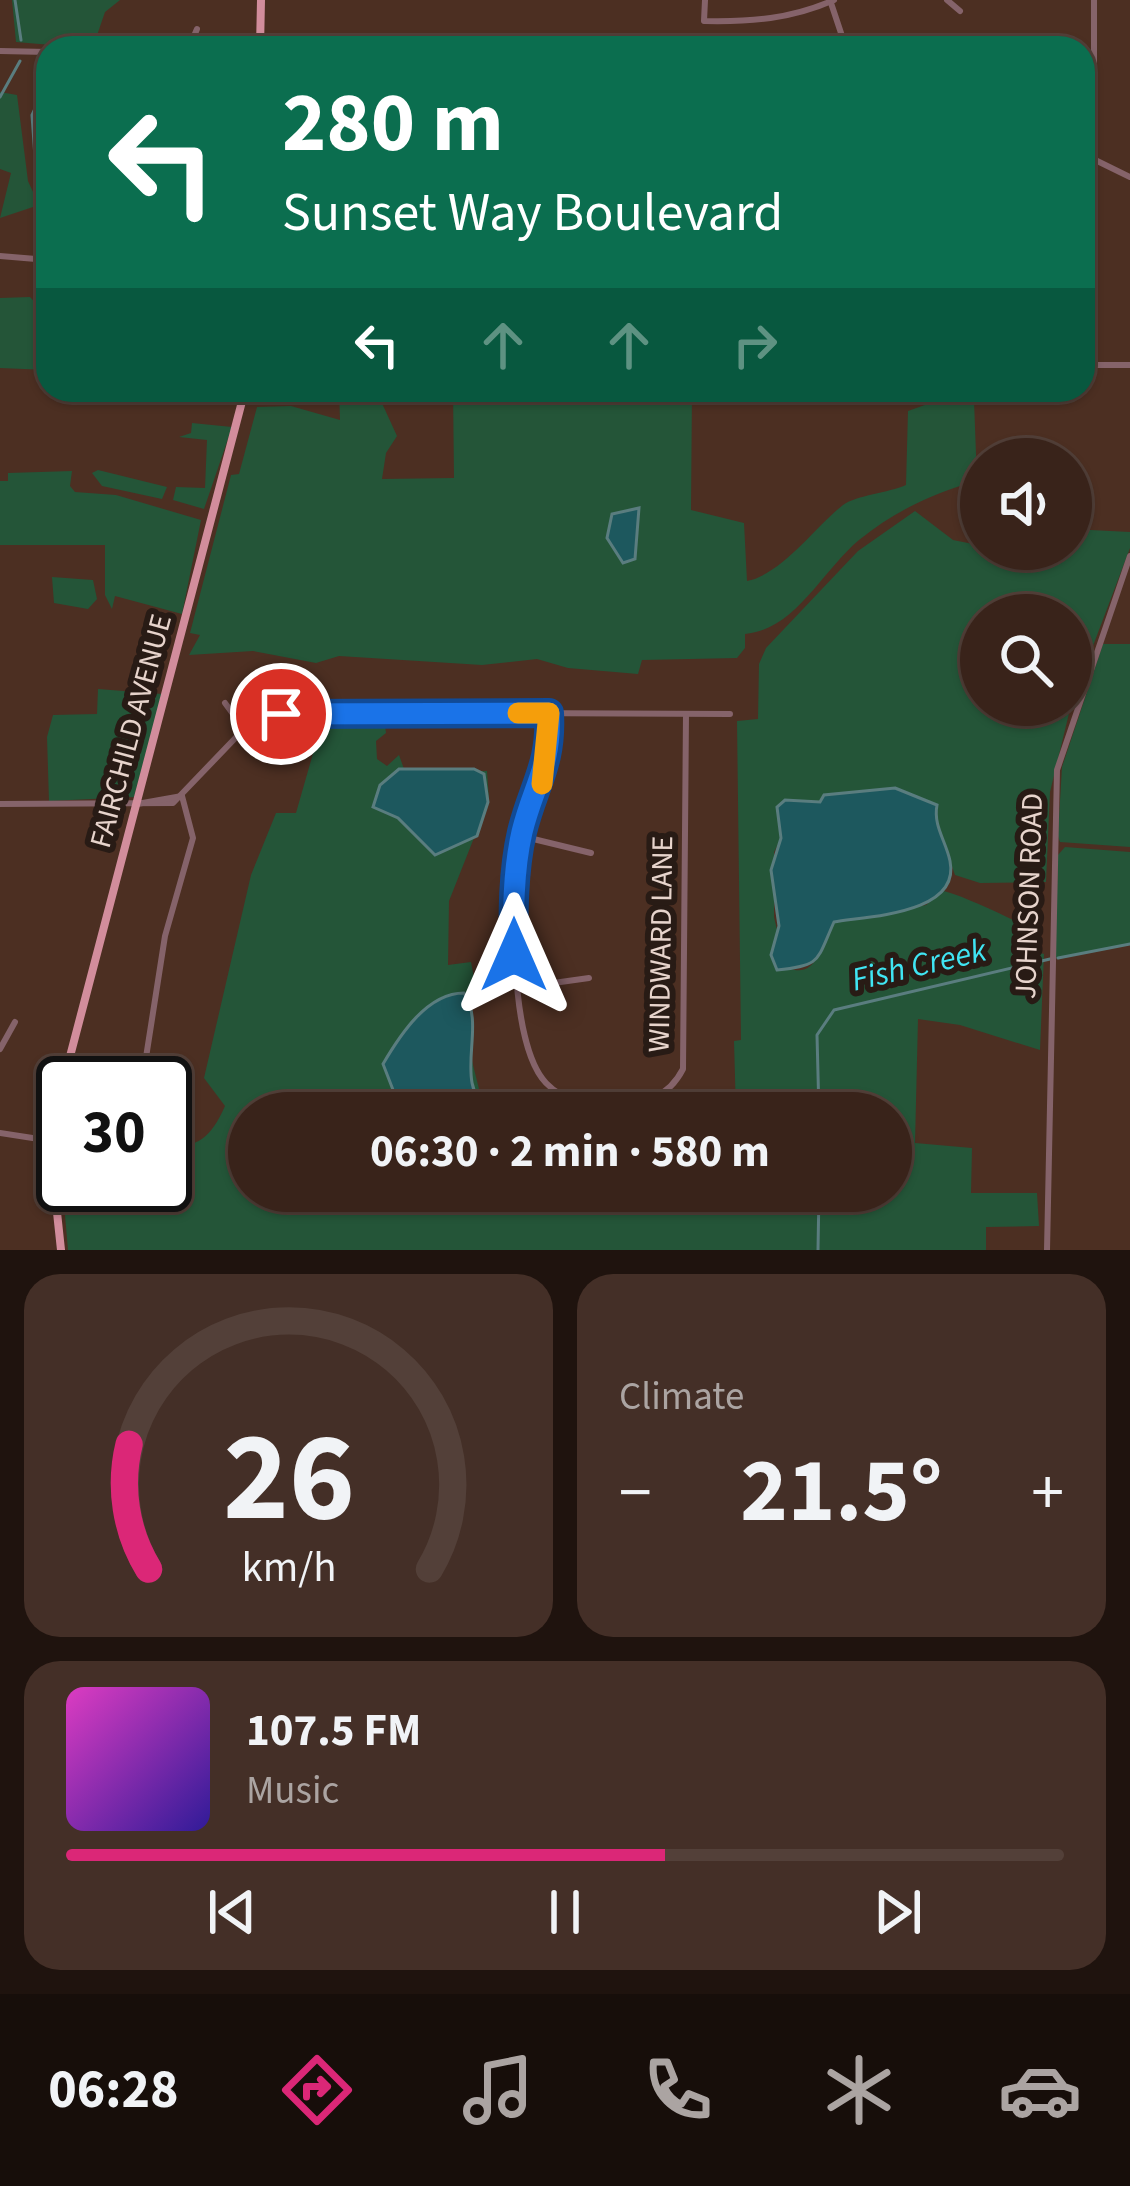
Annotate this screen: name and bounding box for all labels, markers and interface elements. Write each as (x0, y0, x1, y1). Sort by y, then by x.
text: 280 m (282, 64, 504, 184)
icon: left (84, 84, 240, 240)
text: Sunset Way Boulevard (282, 175, 783, 252)
icon: left (344, 312, 410, 378)
icon: ahead (470, 312, 536, 378)
icon: ahead (596, 312, 662, 378)
icon: right (722, 312, 788, 378)
map controls (960, 438, 1092, 726)
button: sound (960, 438, 1092, 570)
button: search (960, 594, 1092, 726)
street label: FAIRCHILD AVENUE (79, 609, 183, 853)
pin (230, 663, 332, 765)
icon: arrive (248, 681, 314, 747)
street label: JOHNSON ROAD (1004, 792, 1054, 1000)
street label: WINDWARD LANE (638, 835, 684, 1053)
position arrow (451, 892, 577, 1018)
water label: Fish Creek (847, 926, 992, 1003)
speed limit sign: 30 (36, 1056, 192, 1212)
text: 06:30 · 2 min · 580 m (370, 1120, 770, 1184)
text: Climate (619, 1369, 744, 1425)
text: 26 (223, 1390, 354, 1568)
text: 21.5° (740, 1428, 943, 1556)
text: − (619, 1446, 652, 1540)
text: + (1031, 1446, 1064, 1540)
text: km/h (241, 1536, 336, 1597)
text: 107.5 FM (246, 1699, 421, 1763)
text: Music (246, 1763, 339, 1819)
icon: previous (199, 1879, 265, 1945)
icon: pause (532, 1879, 598, 1945)
icon: next (865, 1879, 931, 1945)
icon: directions (275, 2048, 359, 2132)
icon: music (456, 2048, 540, 2132)
icon: phone (636, 2048, 720, 2132)
icon: climate (817, 2048, 901, 2132)
icon: car (998, 2048, 1082, 2132)
text: 06:28 (48, 2052, 179, 2129)

